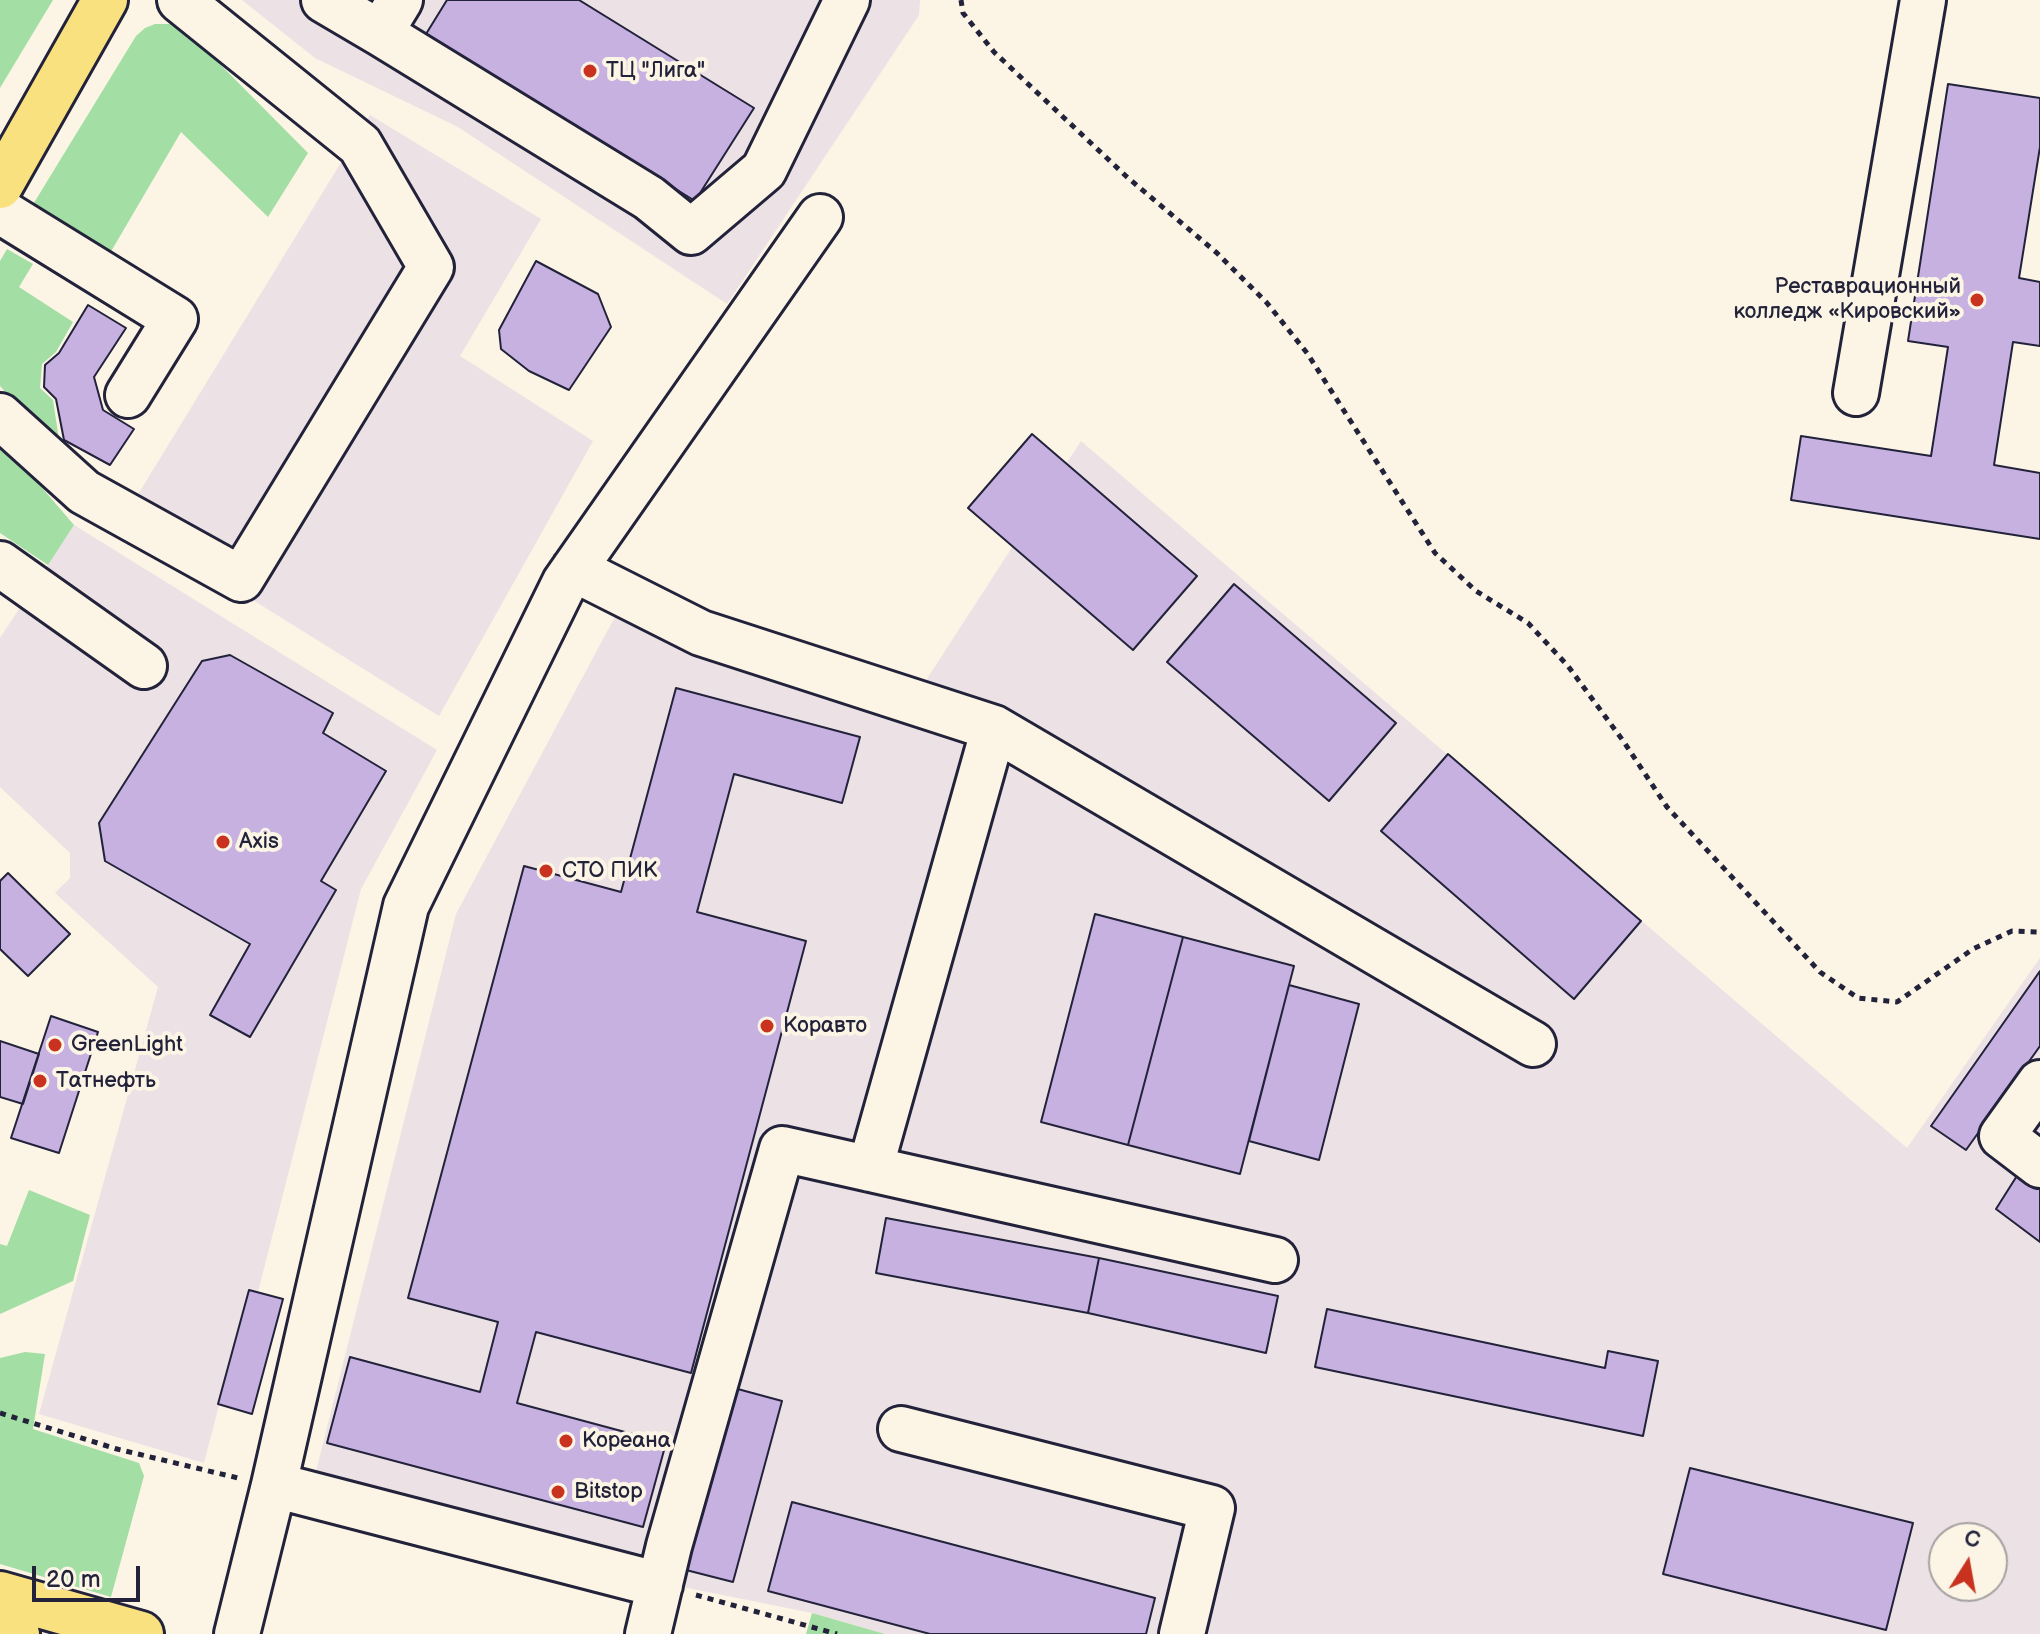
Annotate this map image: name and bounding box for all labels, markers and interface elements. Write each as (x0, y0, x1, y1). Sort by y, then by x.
place label: ТЦ "Лига" (606, 58, 705, 84)
marker: ТЦ "Лига" (581, 62, 599, 80)
place label: Реставрационный колледж «Кировский» (1733, 274, 1961, 326)
marker: Реставрационный колледж «Кировский» (1968, 291, 1986, 309)
place label: Axis (239, 829, 279, 855)
marker: Axis (214, 833, 232, 851)
place label: СТО ПИК (562, 858, 657, 884)
marker: СТО ПИК (537, 862, 555, 880)
place label: Коравто (783, 1013, 867, 1039)
marker: Коравто (758, 1017, 776, 1035)
place label: GreenLight (71, 1032, 183, 1058)
marker: GreenLight (46, 1036, 64, 1054)
place label: Татнефть (56, 1068, 156, 1094)
marker: Татнефть (31, 1072, 49, 1090)
place label: Кореана (582, 1428, 671, 1454)
marker: Кореана (557, 1432, 575, 1450)
place label: Bitstop (574, 1479, 643, 1505)
marker: Bitstop (549, 1483, 567, 1501)
north arrow (1928, 1522, 2008, 1602)
text: С (1962, 1525, 1982, 1555)
scale bar (36, 1550, 144, 1600)
text: 20 m (46, 1565, 101, 1594)

